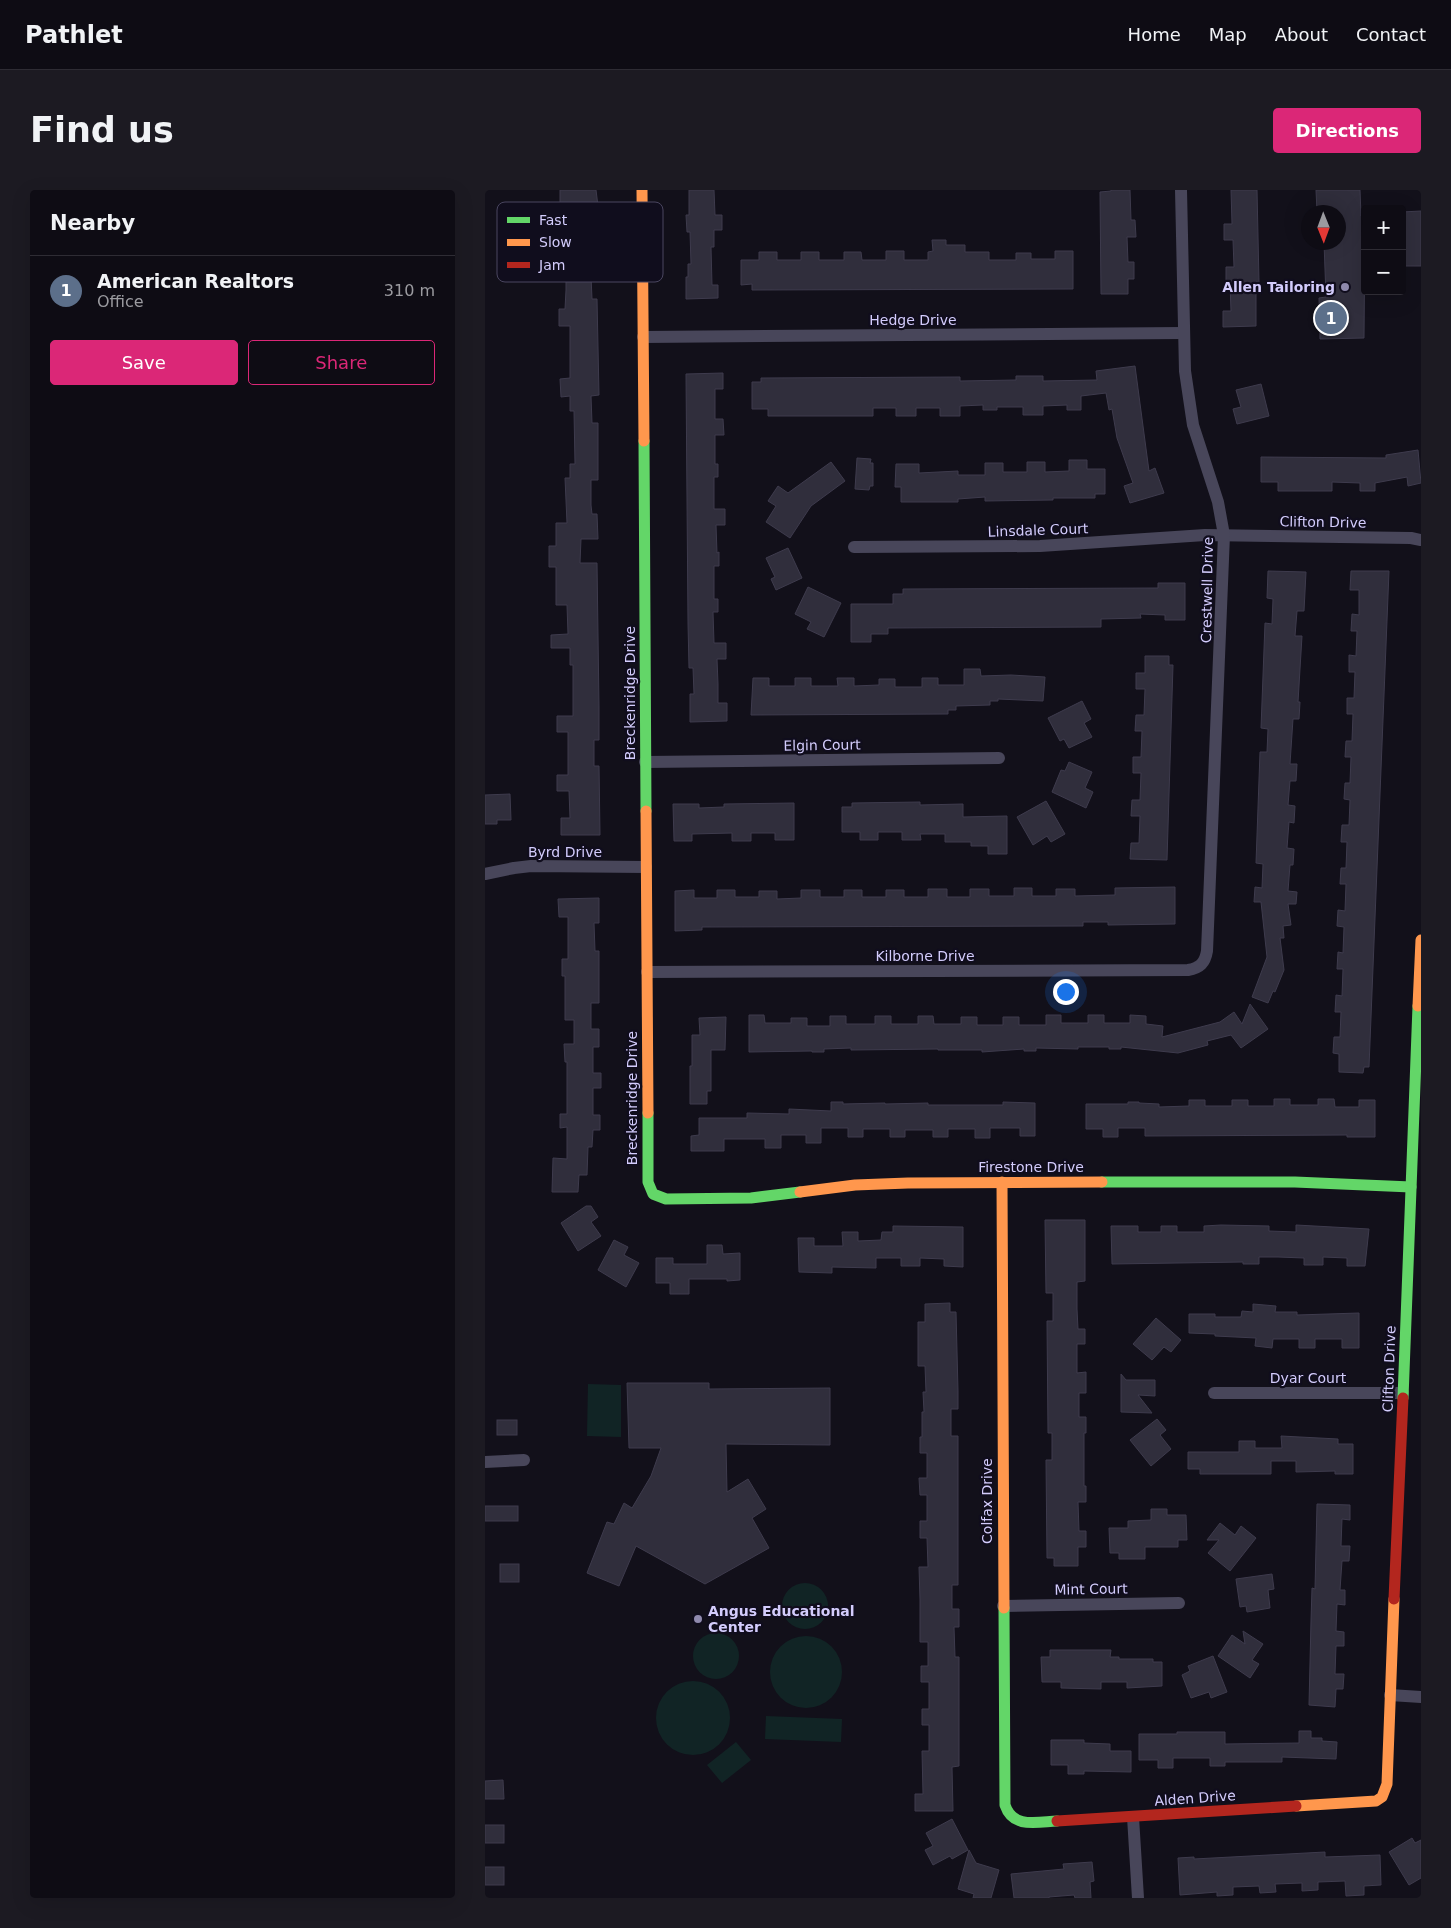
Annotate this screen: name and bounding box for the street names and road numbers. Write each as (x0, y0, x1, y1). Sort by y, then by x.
street label: Hedge Drive (869, 312, 957, 328)
street label: Clifton Drive (1279, 513, 1367, 531)
street label: Linsdale Court (987, 520, 1089, 540)
street label: Crestwell Drive (1198, 537, 1216, 643)
street label: Breckenridge Drive (622, 626, 638, 760)
street label: Elgin Court (783, 736, 861, 754)
street label: Byrd Drive (528, 844, 602, 860)
street label: Kilborne Drive (875, 948, 975, 964)
street label: Breckenridge Drive (624, 1031, 640, 1165)
street label: Firestone Drive (978, 1159, 1084, 1175)
street label: Clifton Drive (1379, 1325, 1399, 1413)
street label: Dyar Court (1270, 1370, 1347, 1386)
street label: Colfax Drive (979, 1458, 995, 1544)
street label: Mint Court (1054, 1580, 1128, 1598)
street label: Alden Drive (1154, 1787, 1236, 1809)

